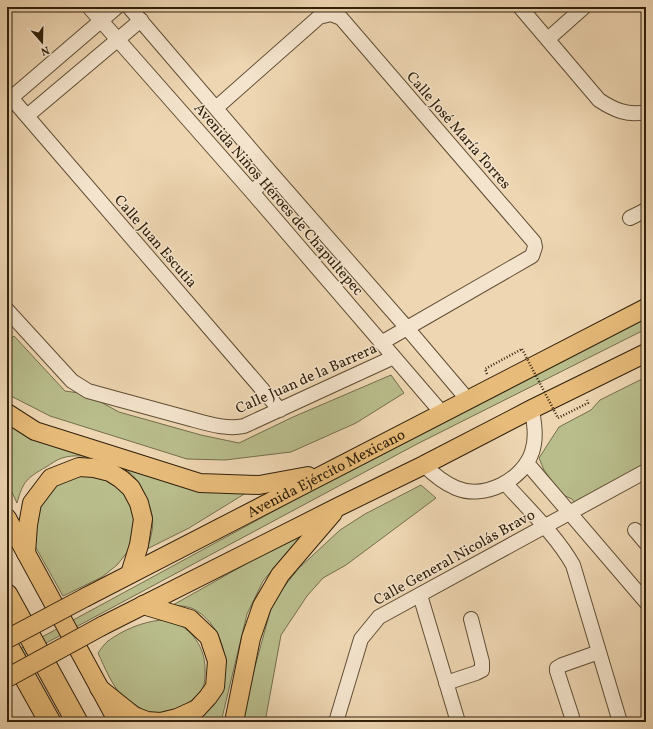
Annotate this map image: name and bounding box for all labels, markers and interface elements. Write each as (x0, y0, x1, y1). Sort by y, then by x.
north arrow (22, 22, 62, 62)
text: N (39, 42, 51, 58)
street label: Calle José María Torres (401, 68, 515, 194)
street label: Avenida Niños Héroes de Chapultepec (188, 99, 368, 301)
street label: Calle Juan Escutia (109, 191, 201, 293)
street label: Calle Juan de la Barrera (232, 339, 381, 420)
street label: Avenida Ejército Mexicano (244, 425, 409, 524)
street label: Calle General Nicolás Bravo (370, 505, 539, 612)

